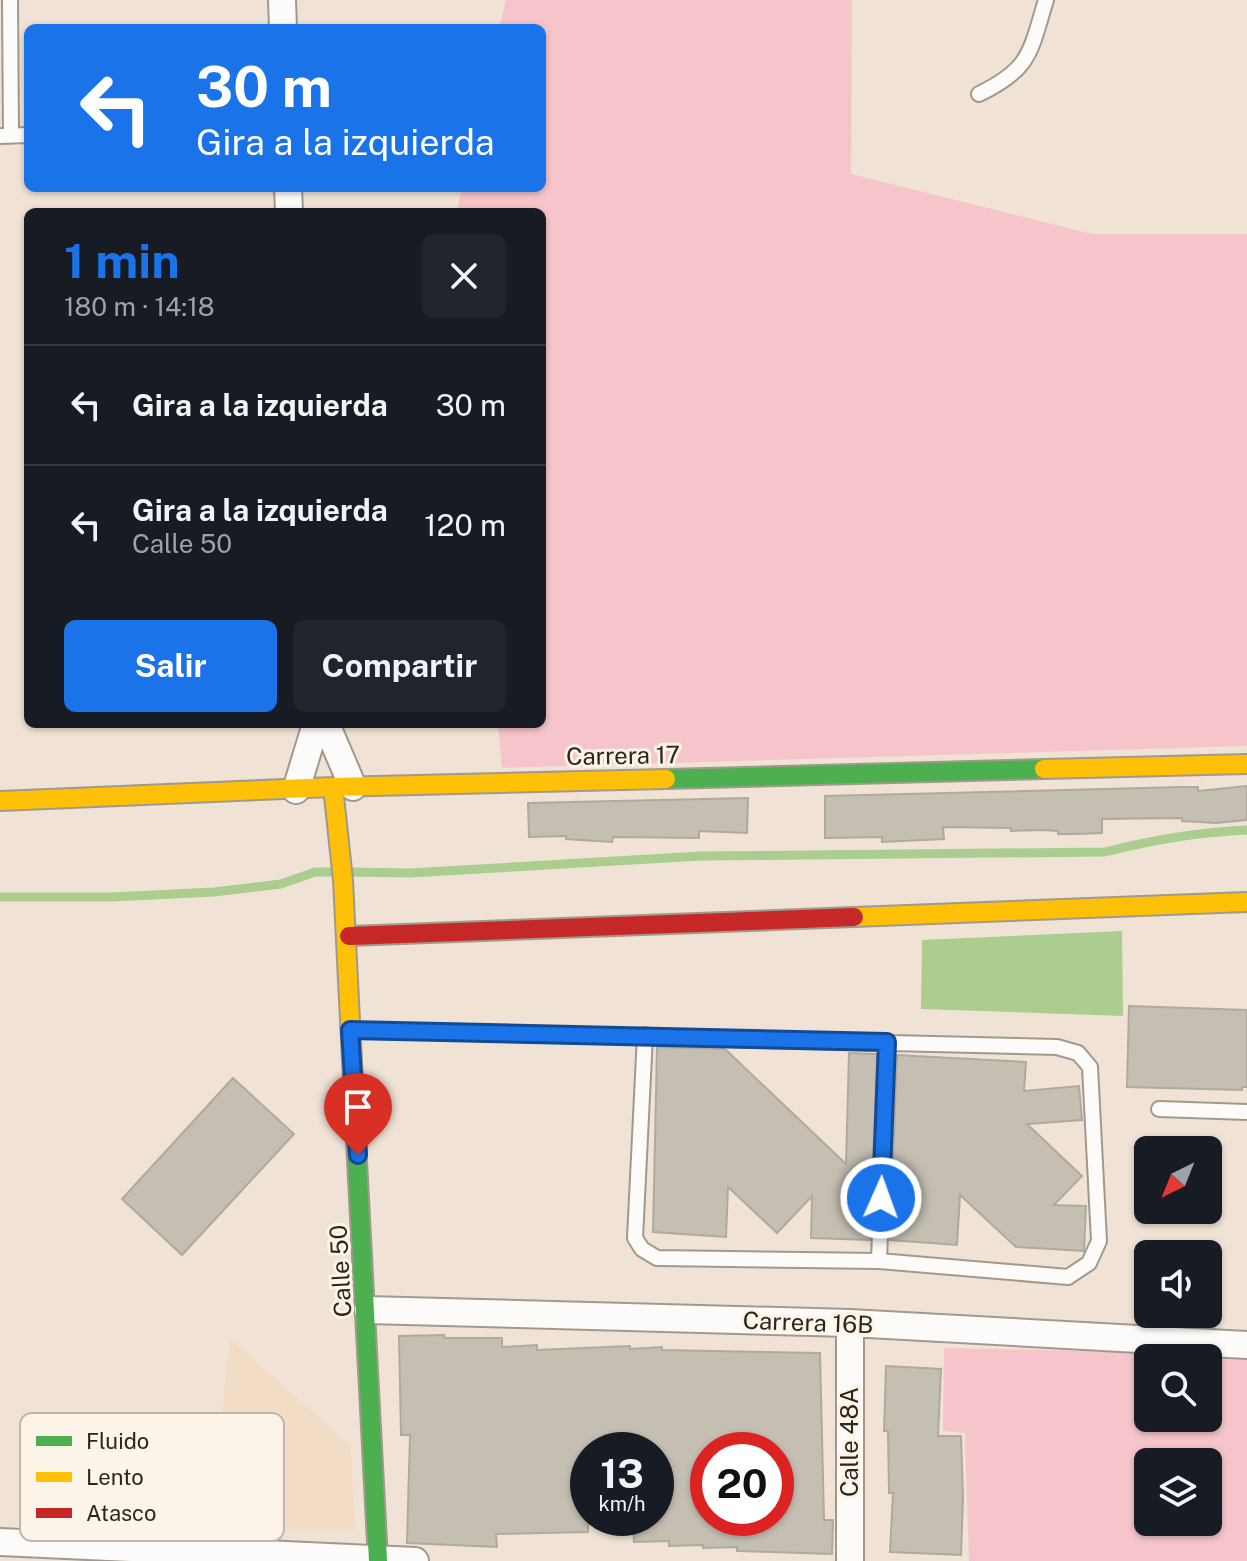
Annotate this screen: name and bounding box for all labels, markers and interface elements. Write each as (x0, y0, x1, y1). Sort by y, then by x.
text: 30 m (196, 54, 332, 120)
icon: left (64, 56, 168, 160)
text: Gira a la izquierda (196, 121, 495, 163)
text: 1 min (64, 232, 180, 289)
button: close (422, 234, 506, 318)
text: 180 m · 14:18 (64, 291, 215, 322)
icon: left (64, 383, 108, 427)
text: Gira a la izquierda (132, 387, 388, 423)
text: 30 m (436, 387, 506, 423)
text: Gira a la izquierda (132, 492, 388, 528)
icon: left (64, 503, 108, 547)
text: 120 m (424, 507, 506, 543)
text: Calle 50 (132, 528, 232, 559)
button: Salir (64, 620, 277, 712)
button: Compartir (293, 620, 506, 712)
street label: Carrera 17 (566, 740, 680, 770)
pin (324, 1073, 392, 1155)
icon: arrive (336, 1085, 380, 1129)
north arrow (1134, 1136, 1222, 1224)
map controls (1134, 1136, 1222, 1536)
position arrow (839, 1156, 923, 1240)
street label: Calle 50 (324, 1224, 356, 1318)
button: sound (1134, 1240, 1222, 1328)
street label: Carrera 16B (742, 1306, 874, 1338)
button: search (1134, 1344, 1222, 1432)
street label: Calle 48A (835, 1387, 863, 1497)
legend (20, 1413, 284, 1541)
text: Fluido (86, 1428, 149, 1454)
speed limit sign: 20 (690, 1432, 794, 1536)
button: layers (1134, 1448, 1222, 1536)
text: 13 (600, 1450, 644, 1497)
text: Lento (86, 1464, 144, 1490)
text: km/h (598, 1492, 646, 1516)
text: Atasco (86, 1500, 156, 1526)

